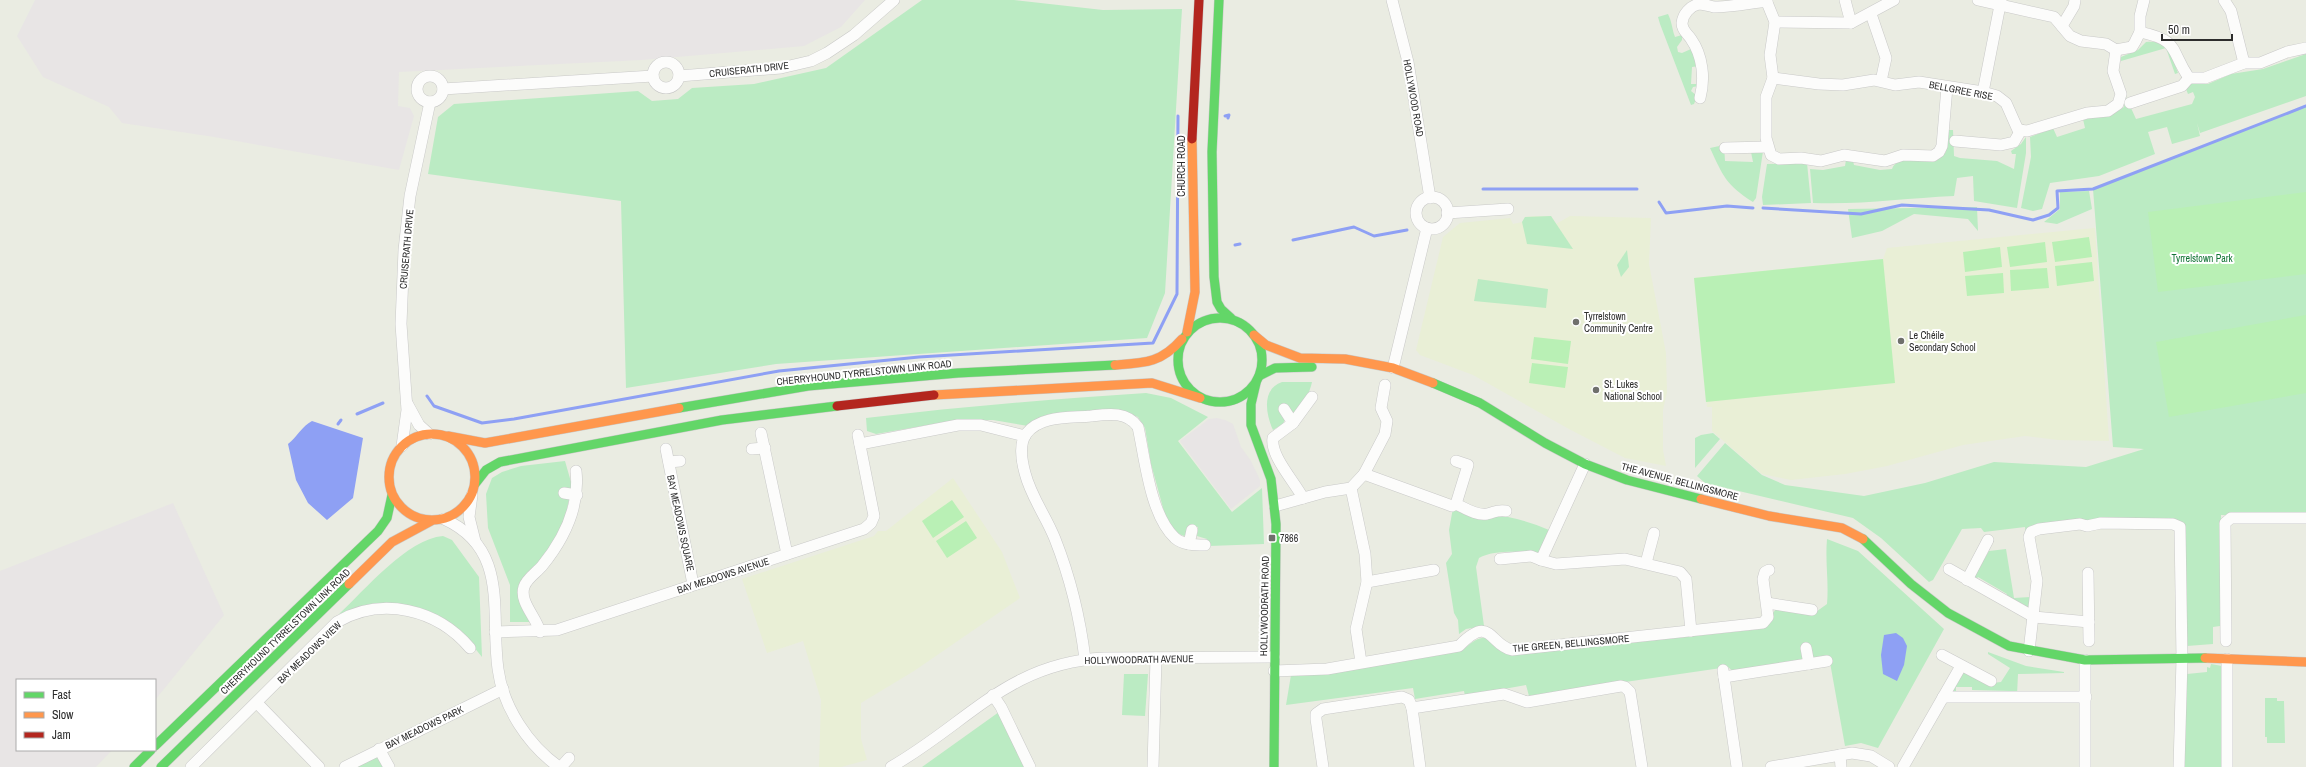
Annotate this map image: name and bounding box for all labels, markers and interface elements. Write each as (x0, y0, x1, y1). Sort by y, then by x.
scale bar (2162, 16, 2232, 42)
text: 50 m (2168, 22, 2190, 38)
street label: HOLLYWOOD ROAD (1400, 58, 1427, 138)
street label: CRUISERATH DRIVE (709, 59, 790, 80)
street label: BELLGREE RISE (1928, 78, 1994, 103)
street label: CHURCH ROAD (1175, 135, 1188, 197)
street label: CRUISERATH DRIVE (397, 209, 416, 289)
park label: Tyrrelstown Park (2171, 252, 2233, 265)
place label: Tyrrelstown Community Centre (1584, 310, 1653, 335)
marker: Tyrrelstown Community Centre (1571, 317, 1581, 327)
place label: Le Chéile Secondary School (1909, 329, 1976, 354)
marker: Le Chéile Secondary School (1896, 336, 1906, 346)
street label: CHERRYHOUND TYRRELSTOWN LINK ROAD (776, 357, 952, 388)
place label: St. Lukes National School (1604, 378, 1662, 403)
marker: St. Lukes National School (1591, 385, 1601, 395)
street label: THE AVENUE, BELLINGSMORE (1620, 460, 1740, 503)
street label: BAY MEADOWS SQUARE (664, 474, 697, 572)
place label: 7866 (1280, 532, 1299, 545)
marker: 7866 (1267, 533, 1277, 543)
street label: BAY MEADOWS AVENUE (675, 554, 771, 597)
street label: HOLLYWOODRATH ROAD (1257, 556, 1272, 656)
street label: CHERRYHOUND TYRRELSTOWN LINK ROAD (218, 566, 353, 697)
street label: BAY MEADOWS VIEW (274, 618, 344, 686)
street label: THE GREEN, BELLINGSMORE (1512, 632, 1630, 655)
street label: HOLLYWOODRATH AVENUE (1084, 652, 1194, 667)
legend (16, 679, 156, 751)
text: Fast (52, 687, 71, 703)
street label: BAY MEADOWS PARK (383, 703, 466, 752)
text: Slow (52, 707, 74, 723)
text: Jam (52, 727, 71, 743)

